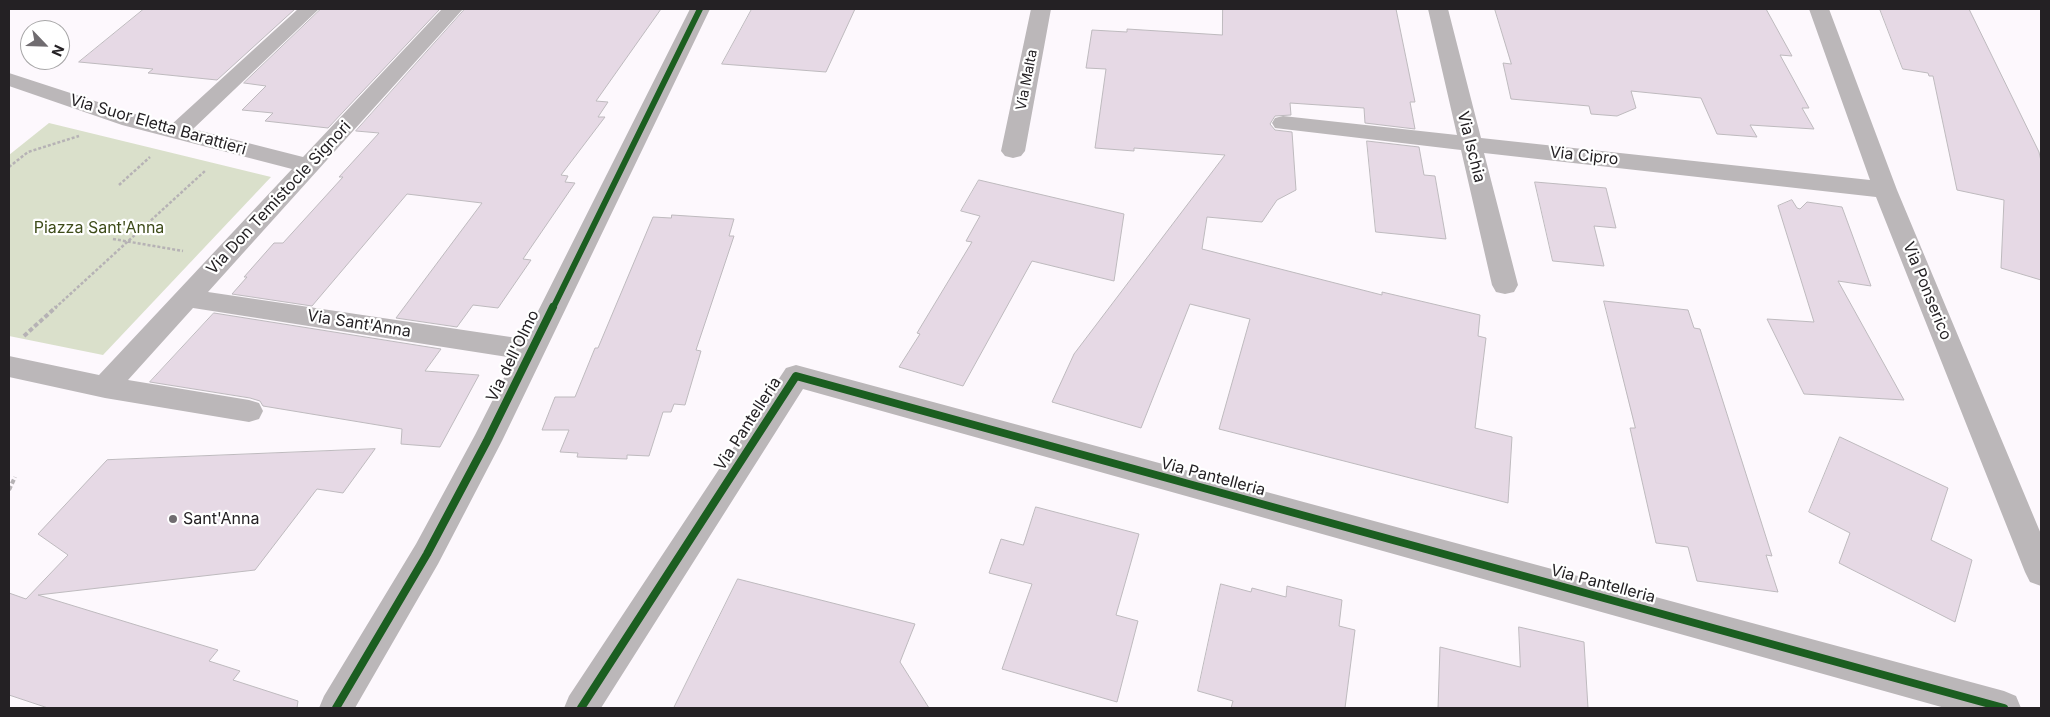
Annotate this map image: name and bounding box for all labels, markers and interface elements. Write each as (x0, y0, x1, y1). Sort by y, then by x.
north arrow (20, 20, 70, 70)
text: N (48, 43, 68, 59)
street label: Via Malta (1013, 48, 1041, 112)
street label: Via Suor Eletta Barattieri (68, 91, 248, 159)
street label: Via Ischia (1453, 109, 1489, 185)
street label: Via Don Temistocle Signori (203, 117, 355, 279)
street label: Via Cipro (1549, 143, 1619, 169)
park label: Piazza Sant'Anna (34, 218, 164, 238)
street label: Via Ponserico (1899, 239, 1955, 343)
street label: Via Sant'Anna (306, 306, 412, 342)
street label: Via dell'Olmo (482, 307, 544, 405)
street label: Via Pantelleria (711, 374, 785, 474)
street label: Via Pantelleria (1159, 454, 1267, 500)
place label: Sant'Anna (183, 509, 259, 529)
marker: Sant'Anna (167, 513, 179, 525)
street label: Via Pantelleria (1549, 561, 1657, 607)

